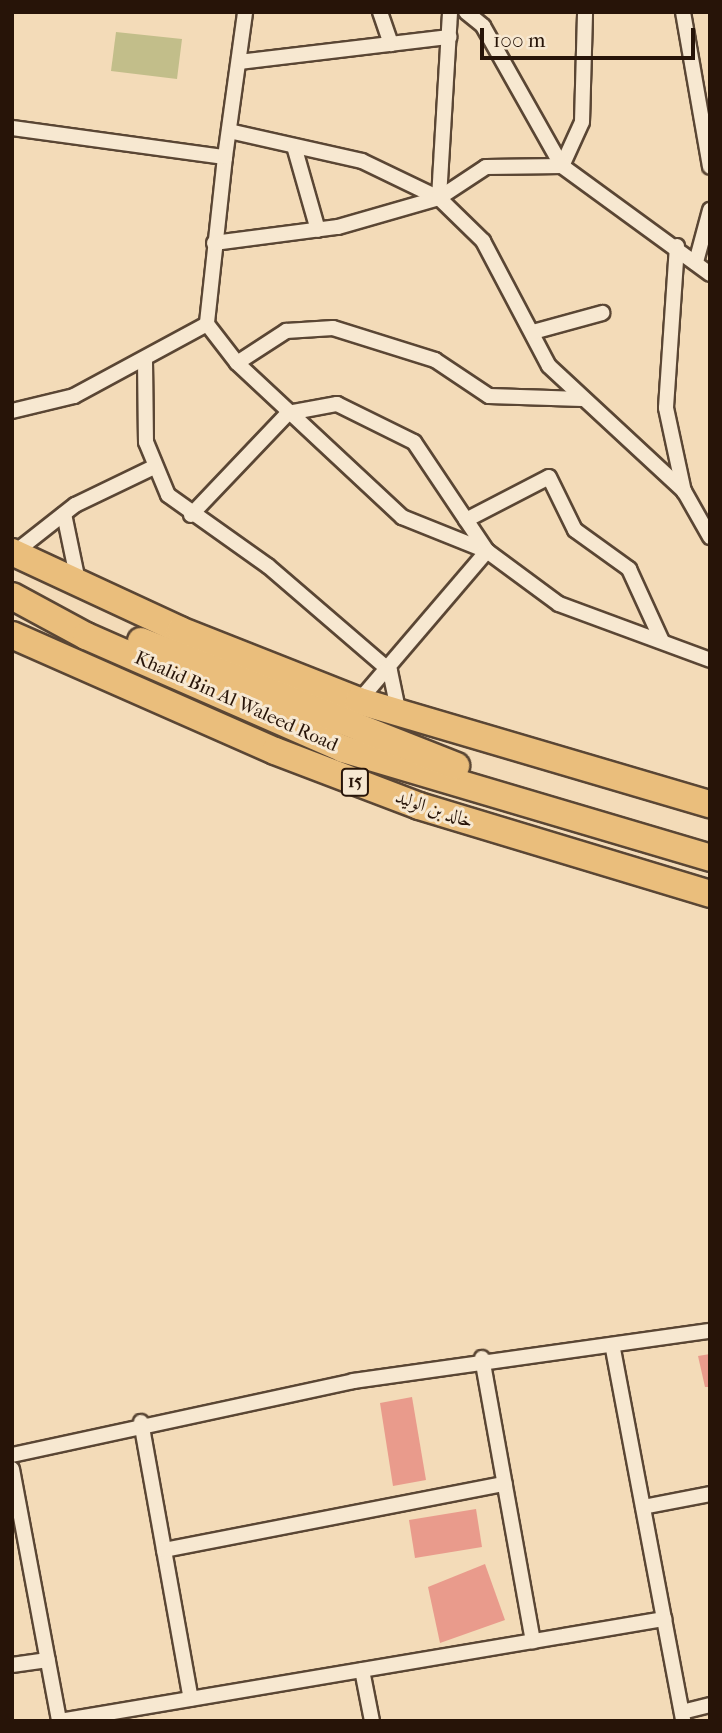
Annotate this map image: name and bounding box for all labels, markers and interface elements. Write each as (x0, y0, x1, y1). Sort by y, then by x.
scale bar (484, 14, 699, 58)
text: 100 m (493, 28, 546, 52)
street label: Khalid Bin Al Waleed Road (131, 647, 341, 757)
road number: 15 (339, 768, 371, 796)
street label: خالد بن الوليد (392, 786, 476, 834)

